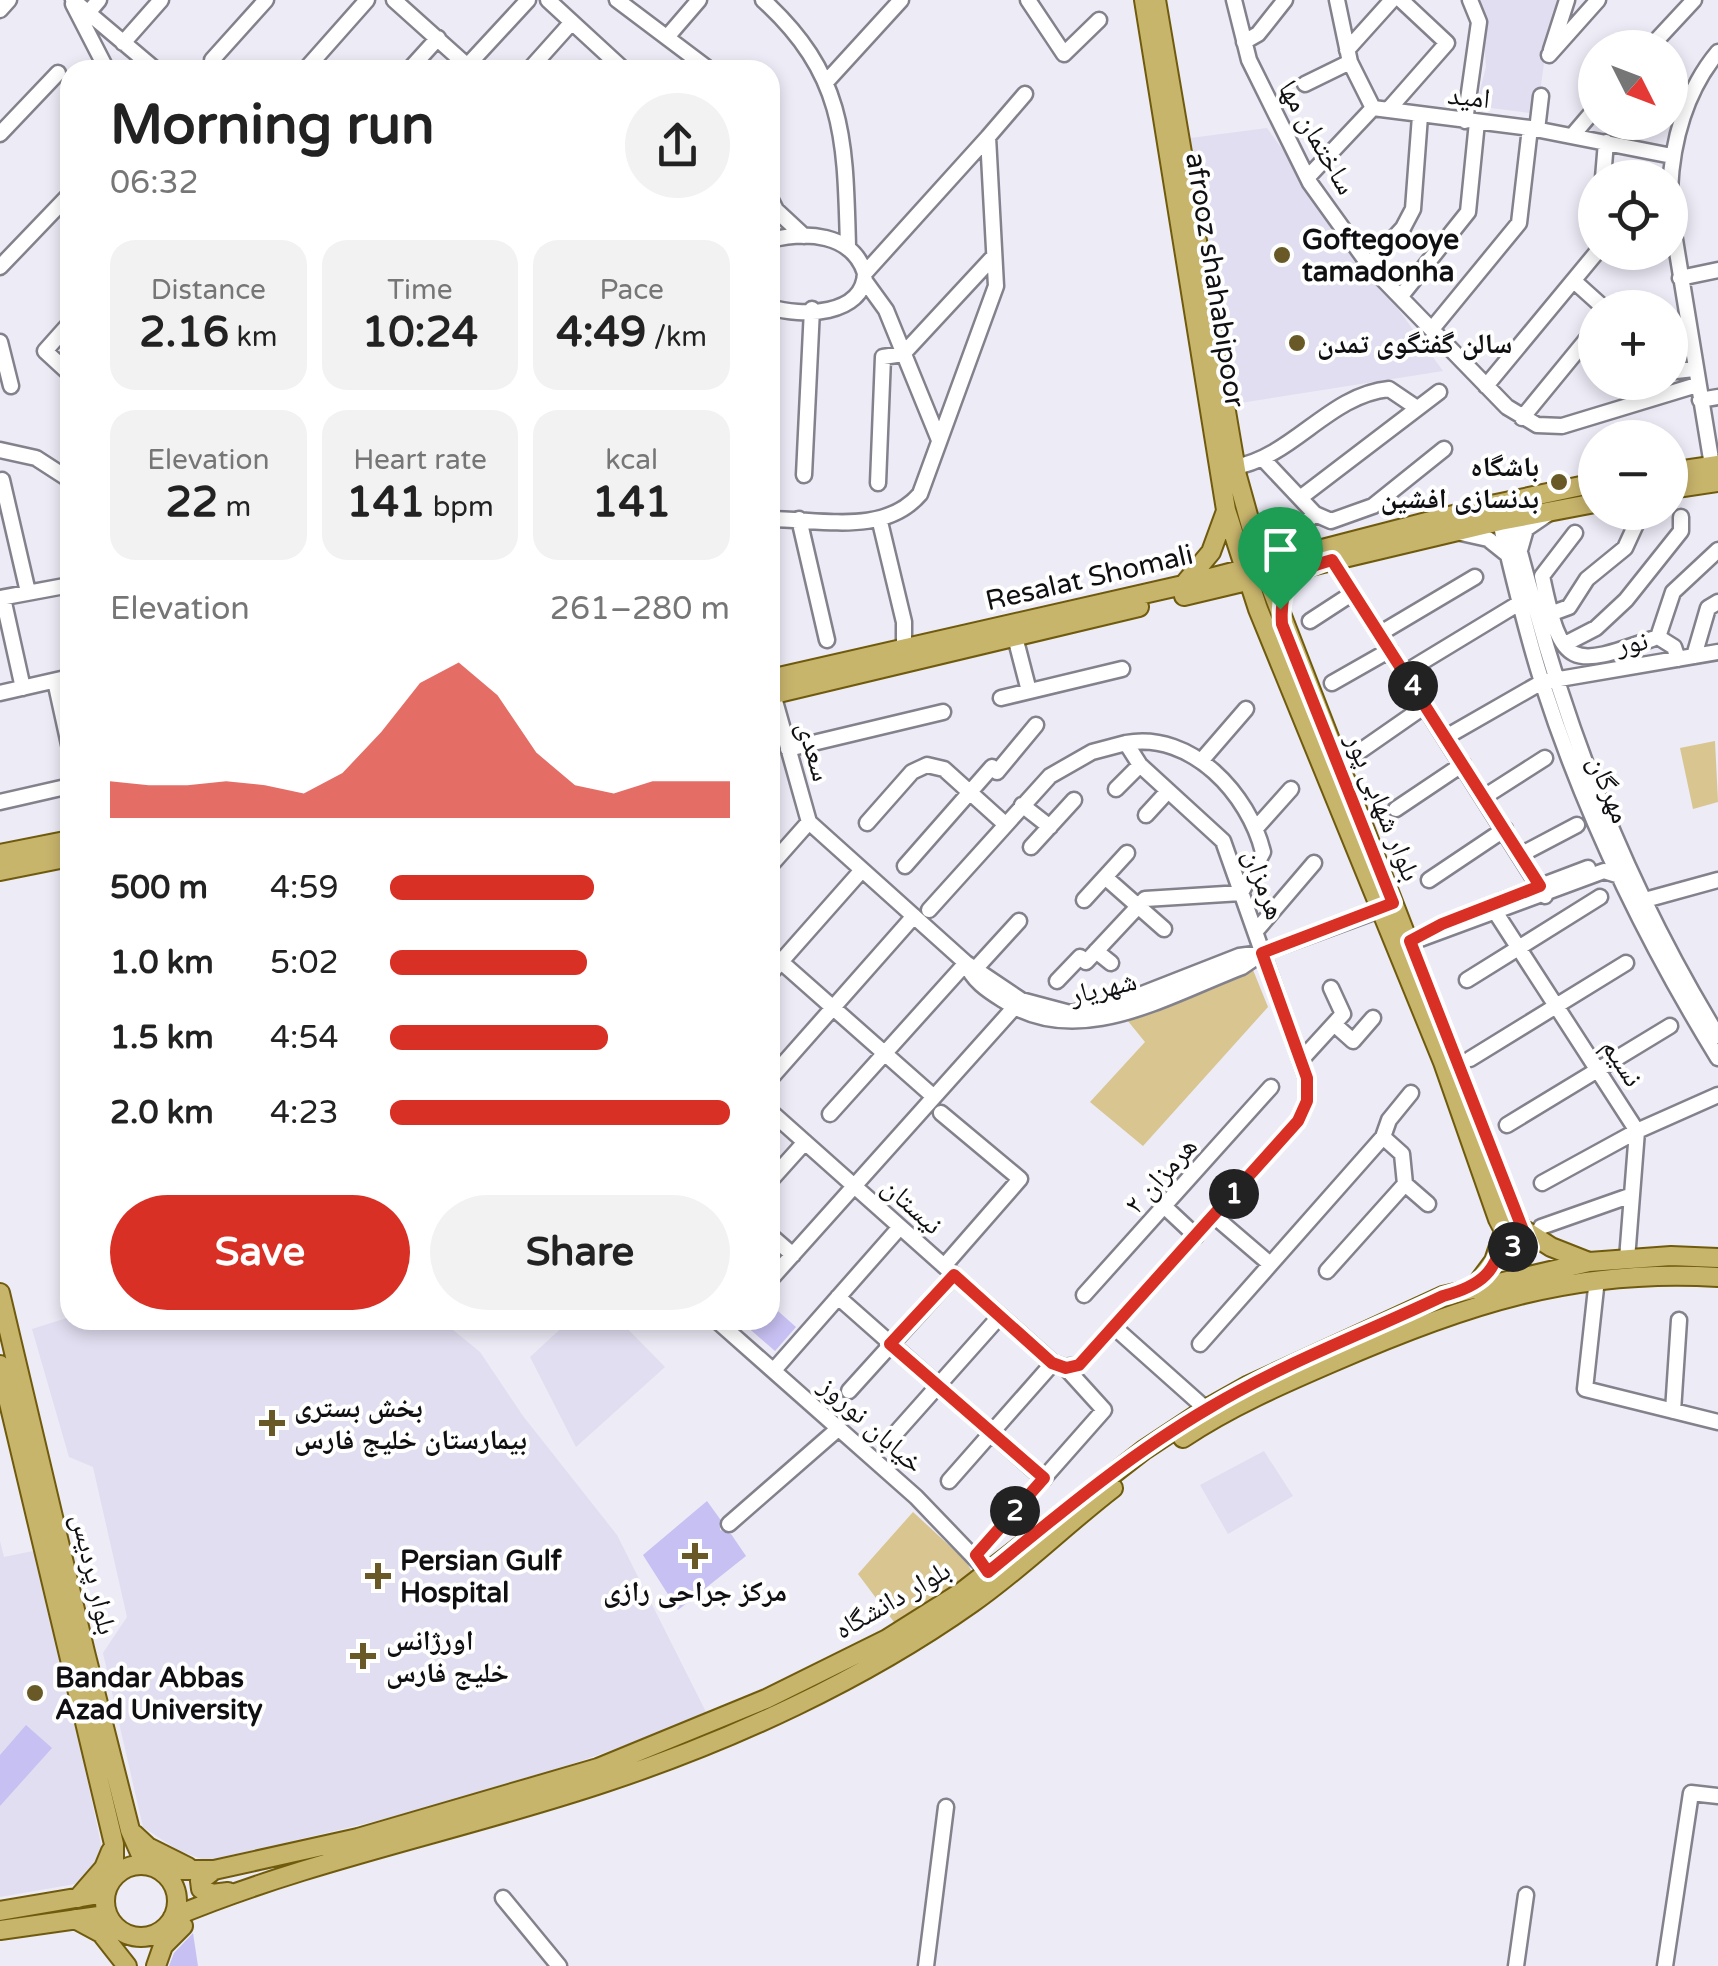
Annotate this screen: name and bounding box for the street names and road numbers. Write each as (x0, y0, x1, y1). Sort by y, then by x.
street label: ساختمان مها (1271, 74, 1363, 201)
street label: امید (1446, 78, 1492, 116)
street label: afrooz shahabipoor (1178, 150, 1252, 410)
street label: Resalat Shomali (982, 538, 1196, 618)
street label: نور (1613, 623, 1651, 663)
street label: سعدی (789, 717, 839, 785)
street label: بلوار شهابی پور (1338, 728, 1428, 886)
street label: مهرگان (1580, 751, 1638, 828)
street label: هرمزان (1236, 844, 1292, 924)
street label: شهریار (1065, 964, 1140, 1012)
street label: نسیم (1593, 1032, 1650, 1094)
street label: هرمزان ۲ (1117, 1130, 1204, 1221)
street label: نیستان (875, 1170, 950, 1242)
street label: خیابان نوروز (811, 1368, 931, 1481)
street label: بلوار پردیس (64, 1510, 124, 1638)
street label: بلوار دانشگاه (828, 1553, 957, 1647)

